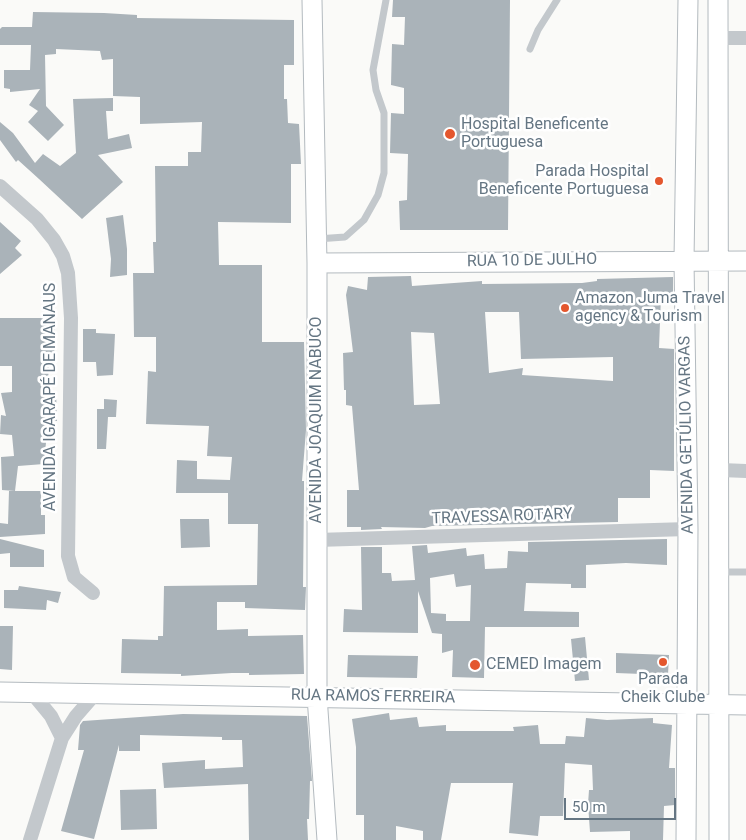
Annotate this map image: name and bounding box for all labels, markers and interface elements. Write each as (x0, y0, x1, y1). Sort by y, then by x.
place label: Hospital Beneficente Portuguesa (461, 115, 609, 153)
marker: Hospital Beneficente Portuguesa (443, 127, 457, 141)
place label: Parada Hospital Beneficente Portuguesa (479, 162, 649, 200)
marker: Parada Hospital Beneficente Portuguesa (653, 175, 665, 187)
street label: RUA 10 DE JULHO (467, 250, 597, 272)
street label: AVENIDA IGARAPÉ DE MANAUS (41, 283, 61, 511)
place label: Amazon Juma Travel agency & Tourism (575, 289, 725, 327)
marker: Amazon Juma Travel agency & Tourism (559, 302, 571, 314)
street label: AVENIDA JOAQUIM NABUCO (307, 316, 327, 524)
street label: AVENIDA GETÚLIO VARGAS (676, 336, 698, 534)
street label: TRAVESSA ROTARY (431, 505, 573, 529)
place label: CEMED Imagem (486, 655, 602, 675)
marker: Parada Cheik Clube (657, 656, 669, 668)
marker: CEMED Imagem (468, 658, 482, 672)
place label: Parada Cheik Clube (621, 670, 705, 708)
street label: RUA RAMOS FERREIRA (291, 686, 455, 708)
scale bar (566, 788, 678, 820)
text: 50 m (572, 798, 606, 816)

